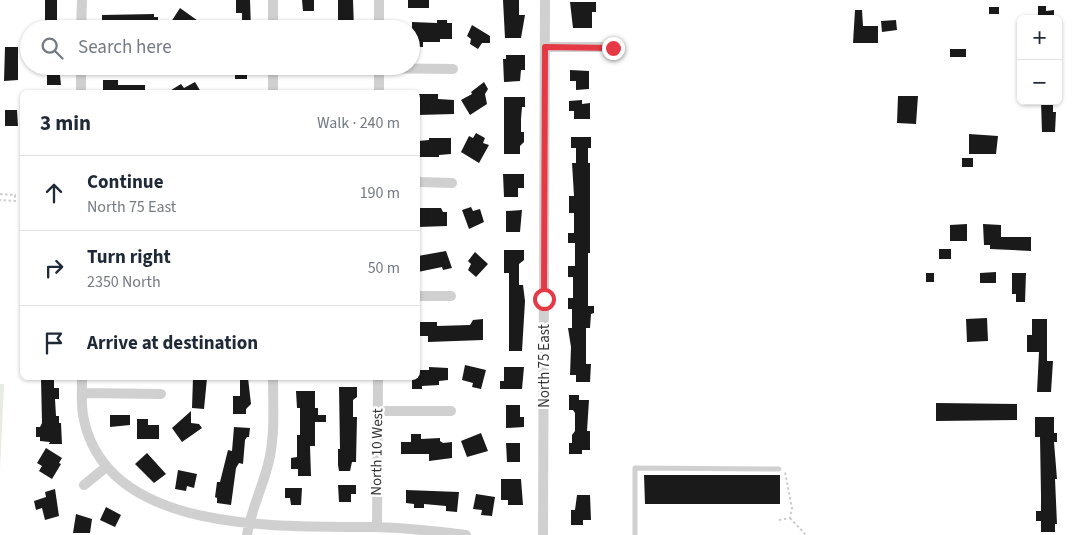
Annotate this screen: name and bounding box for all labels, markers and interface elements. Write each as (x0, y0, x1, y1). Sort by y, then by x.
map controls (1017, 15, 1062, 105)
button: + (1017, 15, 1062, 60)
search box (20, 20, 420, 75)
icon: search (38, 34, 66, 62)
text: Search here (78, 34, 172, 61)
route end (602, 37, 625, 60)
button: − (1017, 60, 1062, 105)
text: 3 min (40, 108, 91, 138)
text: Walk · 240 m (317, 112, 400, 134)
text: Continue (87, 169, 164, 196)
icon: ahead (40, 179, 68, 207)
text: 190 m (360, 182, 400, 204)
text: North 75 East (87, 196, 176, 218)
text: Turn right (87, 244, 171, 271)
icon: right (40, 254, 68, 282)
text: 50 m (368, 257, 400, 279)
text: 2350 North (87, 271, 161, 293)
route start (533, 288, 556, 311)
street label: North 75 East (534, 324, 555, 408)
icon: arrive (40, 329, 68, 357)
text: Arrive at destination (87, 330, 258, 357)
street label: North 10 West (366, 408, 388, 496)

